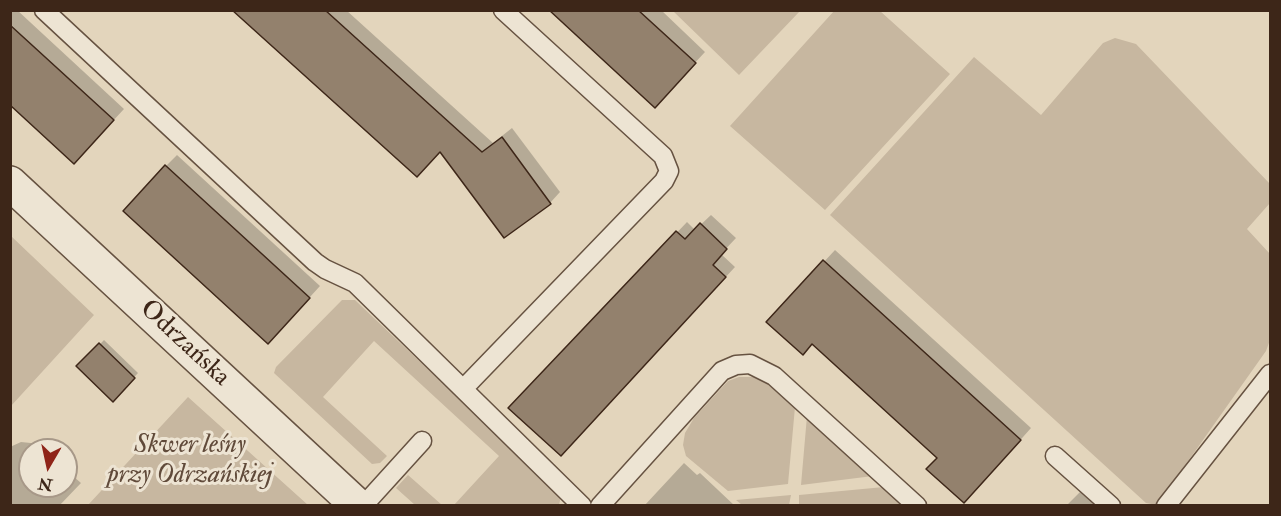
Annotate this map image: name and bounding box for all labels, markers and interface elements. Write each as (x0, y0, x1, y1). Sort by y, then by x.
street label: Odrzańska (132, 294, 236, 394)
park label: Skwer leśny przy Odrzańskiej (108, 430, 272, 491)
north arrow (18, 438, 78, 498)
text: N (37, 473, 54, 495)

